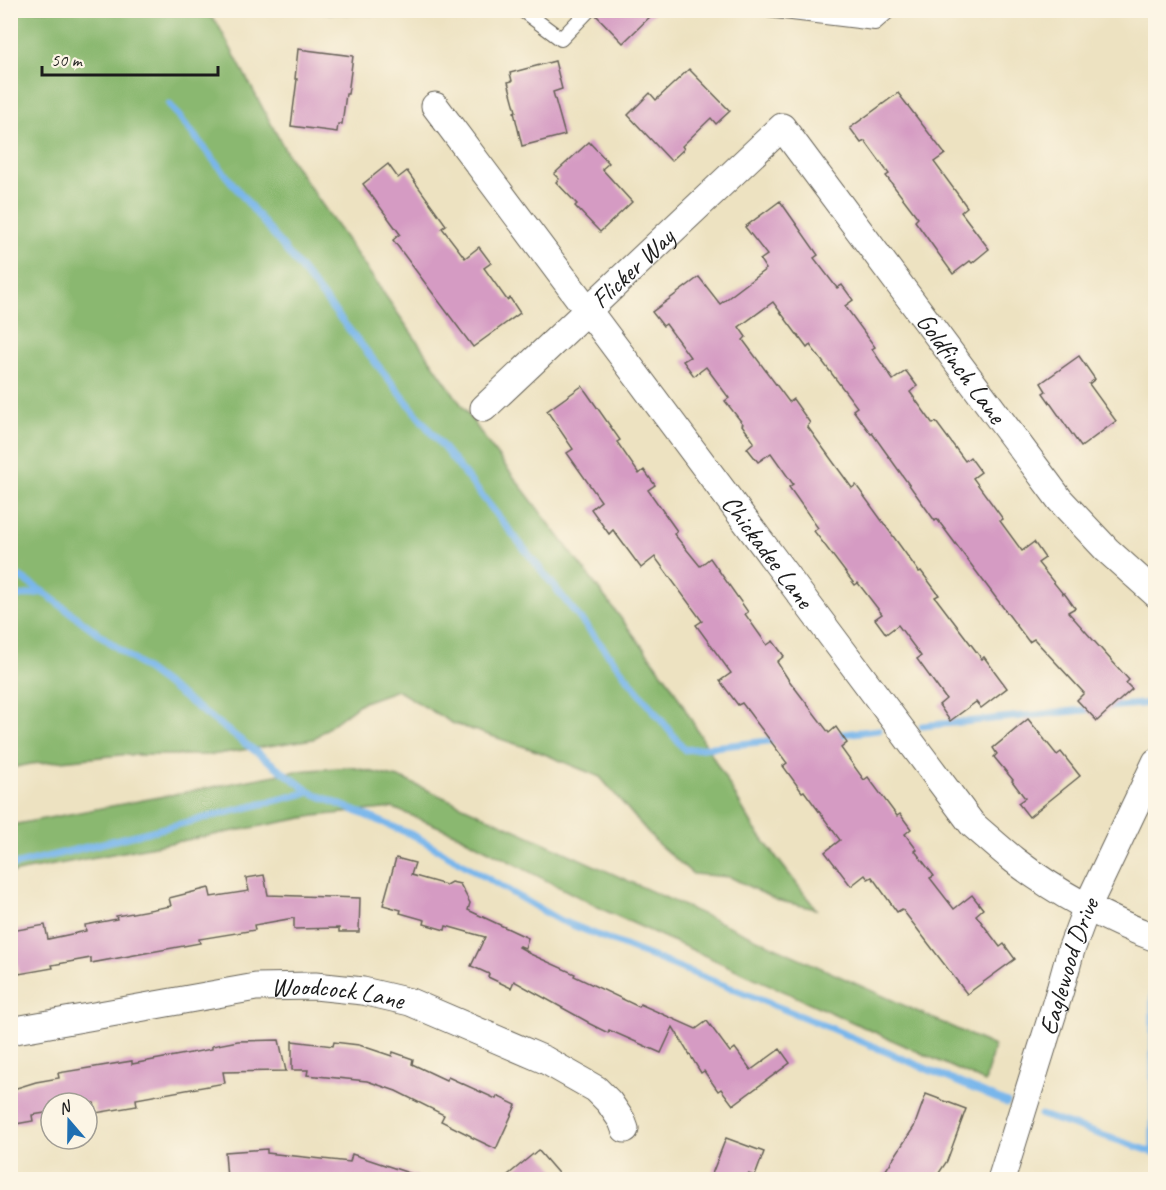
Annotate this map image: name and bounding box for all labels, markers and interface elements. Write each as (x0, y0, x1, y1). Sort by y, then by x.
scale bar (42, 39, 218, 77)
text: 50 m (51, 49, 84, 71)
street label: Flicker Way (584, 219, 683, 315)
street label: Goldfinch Lane (909, 306, 1015, 431)
street label: Chickadee Lane (715, 488, 822, 616)
street label: Eaglewood Drive (1031, 891, 1106, 1039)
street label: Woodcock Lane (271, 969, 409, 1017)
north arrow (39, 1091, 99, 1151)
text: N (56, 1096, 75, 1119)

